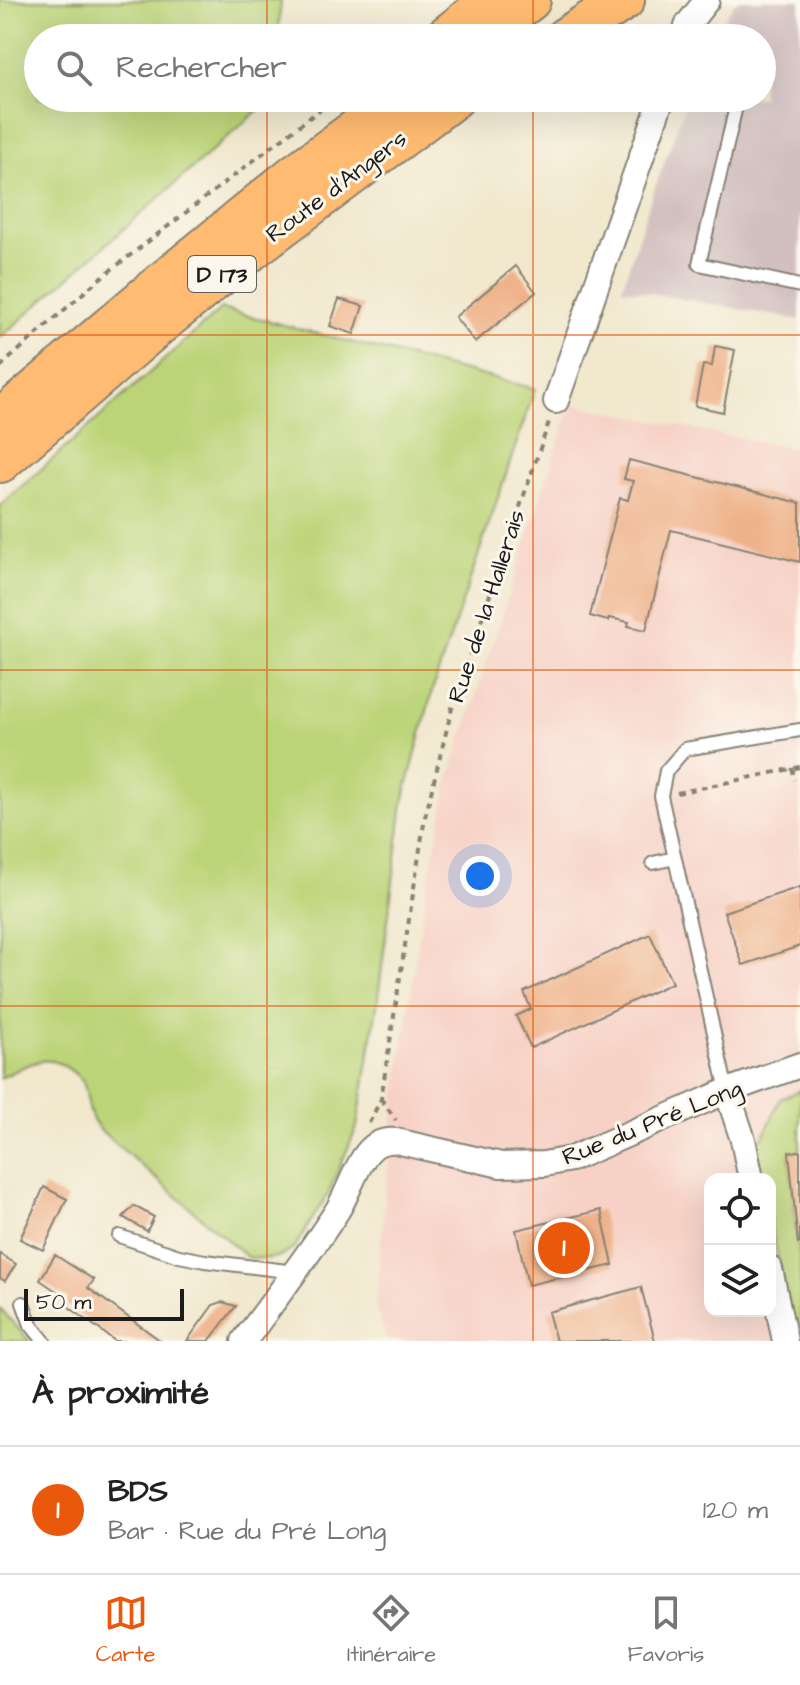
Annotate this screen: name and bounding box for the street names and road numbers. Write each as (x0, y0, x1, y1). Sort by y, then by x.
street label: Route d'Angers (259, 122, 415, 252)
road number: D 173 (188, 256, 256, 292)
street label: Rue de la Hallerais (440, 506, 534, 707)
street label: Rue du Pré Long (557, 1071, 748, 1176)

